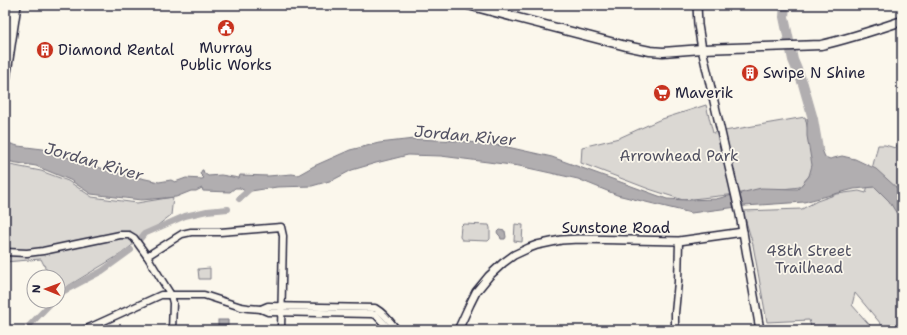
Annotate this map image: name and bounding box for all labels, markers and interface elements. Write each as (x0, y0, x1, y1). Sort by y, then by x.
public building icon: Murray Public Works (216, 18, 236, 38)
place label: Murray Public Works (180, 38, 272, 75)
building icon: Diamond Rental (35, 40, 55, 60)
place label: Diamond Rental (58, 40, 175, 60)
building icon: Swipe N Shine (740, 63, 760, 83)
place label: Swipe N Shine (763, 63, 866, 83)
supermarket icon: Maverik (652, 83, 672, 103)
place label: Maverik (675, 83, 733, 103)
water label: Jordan River (413, 121, 517, 150)
water label: Jordan River (42, 137, 146, 186)
park label: Arrowhead Park (619, 146, 739, 166)
street label: Sunstone Road (562, 218, 671, 238)
park label: 48th Street Trailhead (766, 241, 852, 278)
north arrow (26, 269, 66, 309)
text: N (29, 284, 44, 293)

